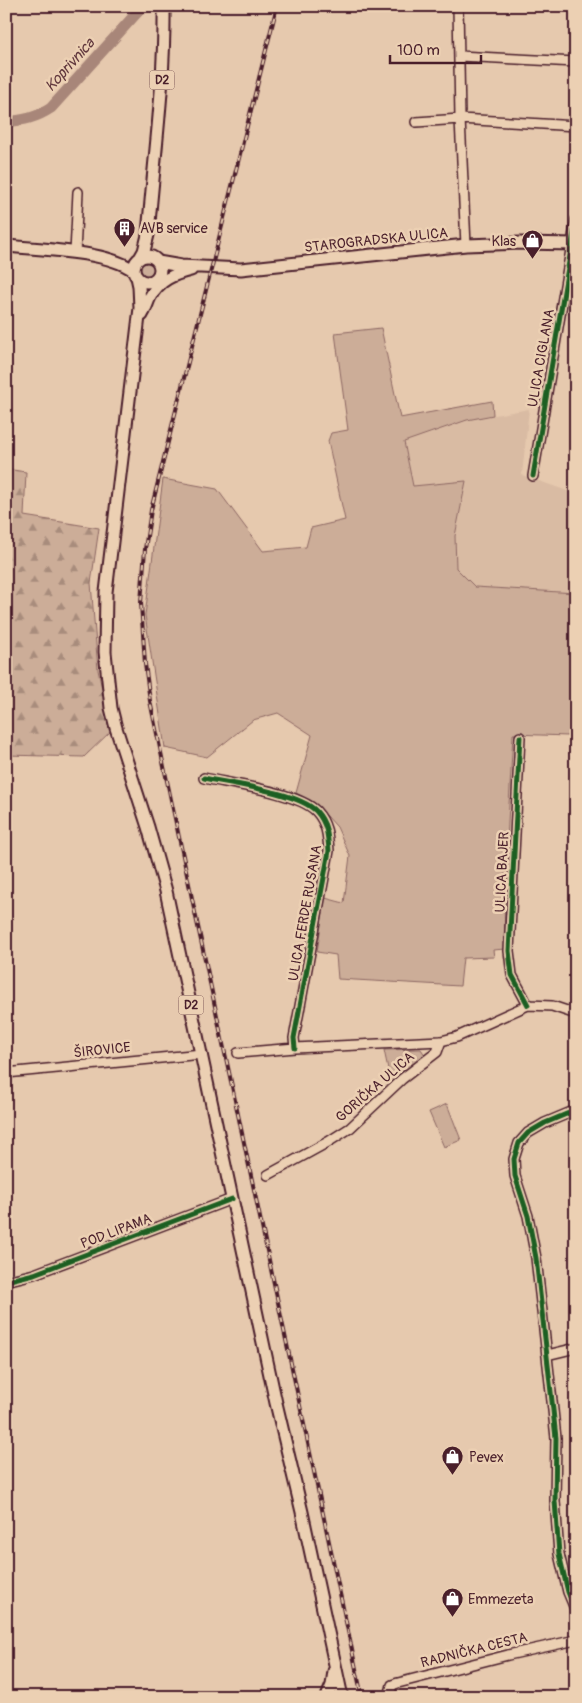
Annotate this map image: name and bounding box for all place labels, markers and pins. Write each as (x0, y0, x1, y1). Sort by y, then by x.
building icon: AVB service (112, 216, 136, 247)
place label: AVB service (140, 220, 208, 237)
shop icon: Klas (520, 229, 544, 260)
place label: Klas (491, 233, 517, 250)
shop icon: Pevex (441, 1445, 465, 1476)
place label: Pevex (469, 1449, 504, 1466)
shop icon: Emmezeta (440, 1587, 464, 1618)
place label: Emmezeta (468, 1591, 533, 1608)

